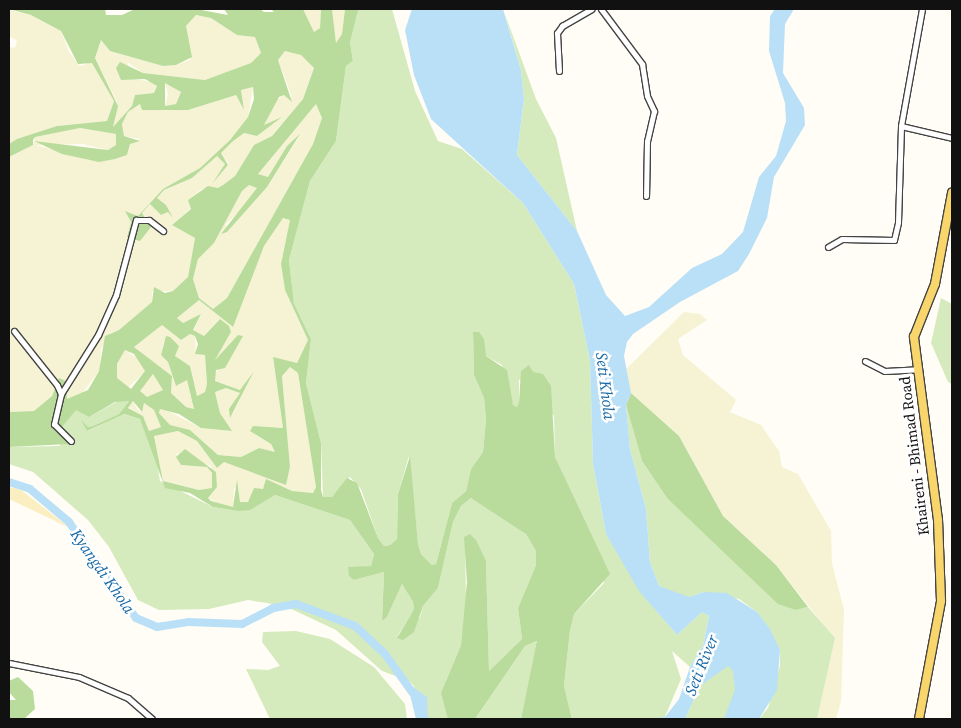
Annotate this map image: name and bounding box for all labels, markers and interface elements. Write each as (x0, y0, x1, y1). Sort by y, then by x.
water label: Seti Khola (592, 351, 620, 421)
street label: Khaireni - Bhimad Road (895, 375, 933, 537)
water label: Kyangdi Khola (67, 525, 139, 617)
water label: Seti River (680, 632, 722, 698)

